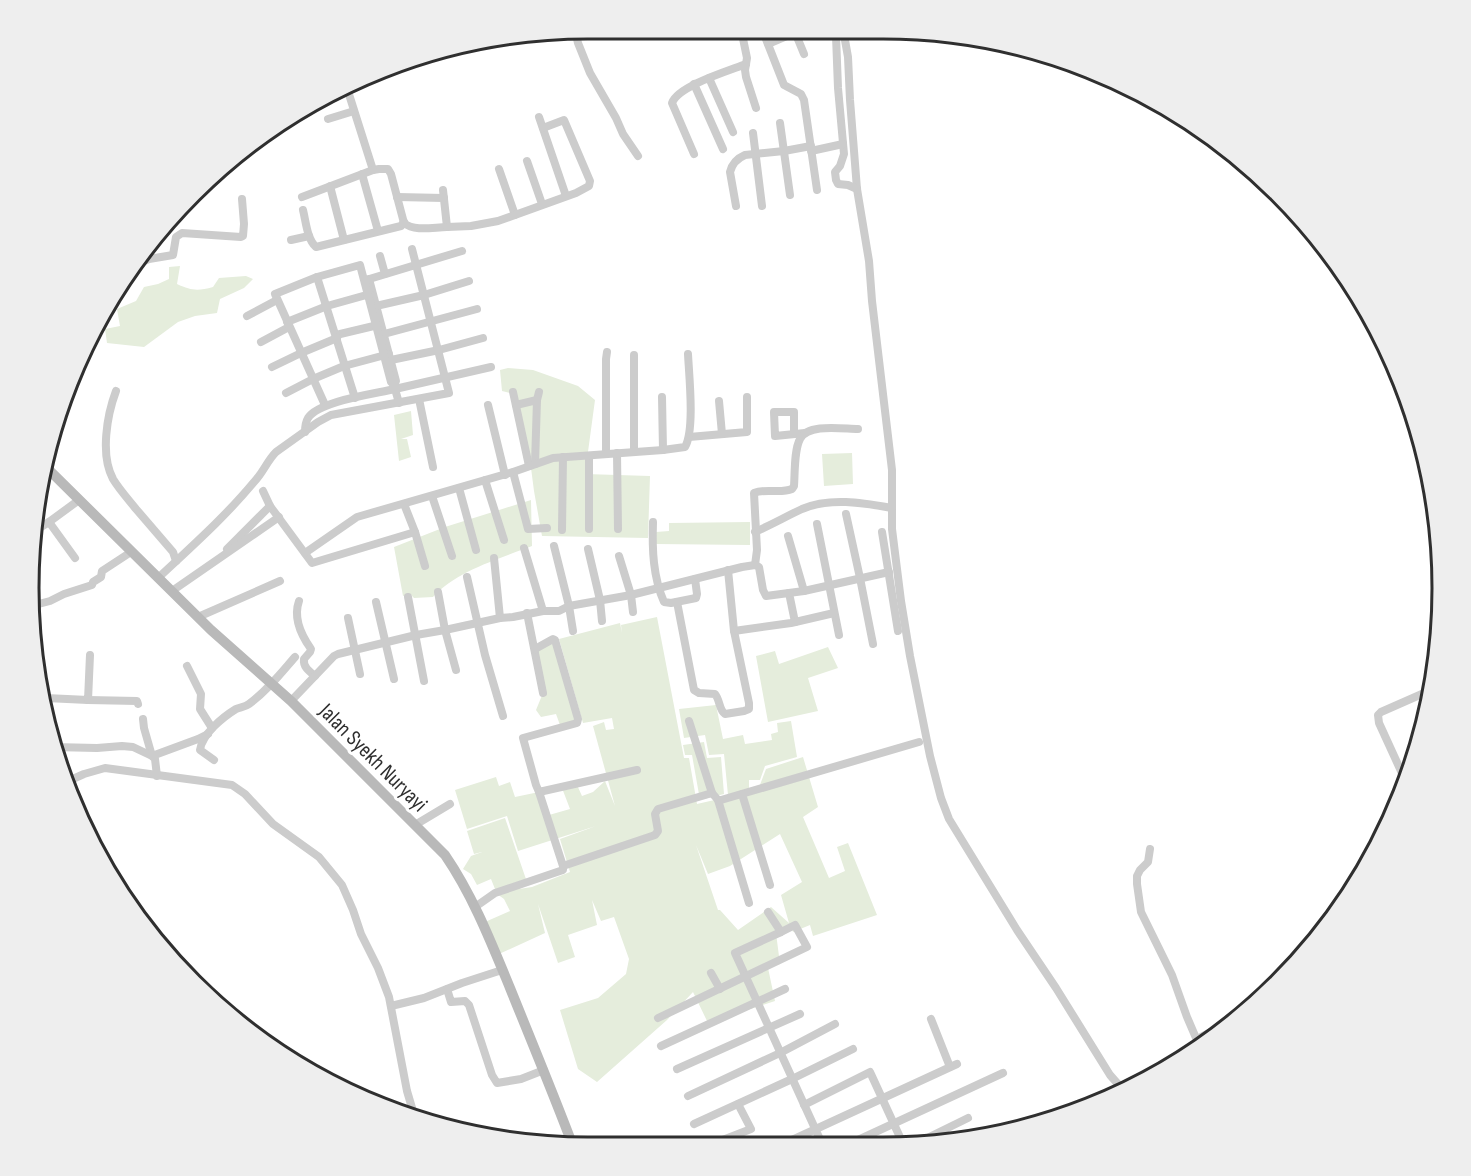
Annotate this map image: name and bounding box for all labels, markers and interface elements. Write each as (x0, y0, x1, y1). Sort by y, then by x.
street label: Jalan Syekh Nuryayi (312, 698, 433, 818)

